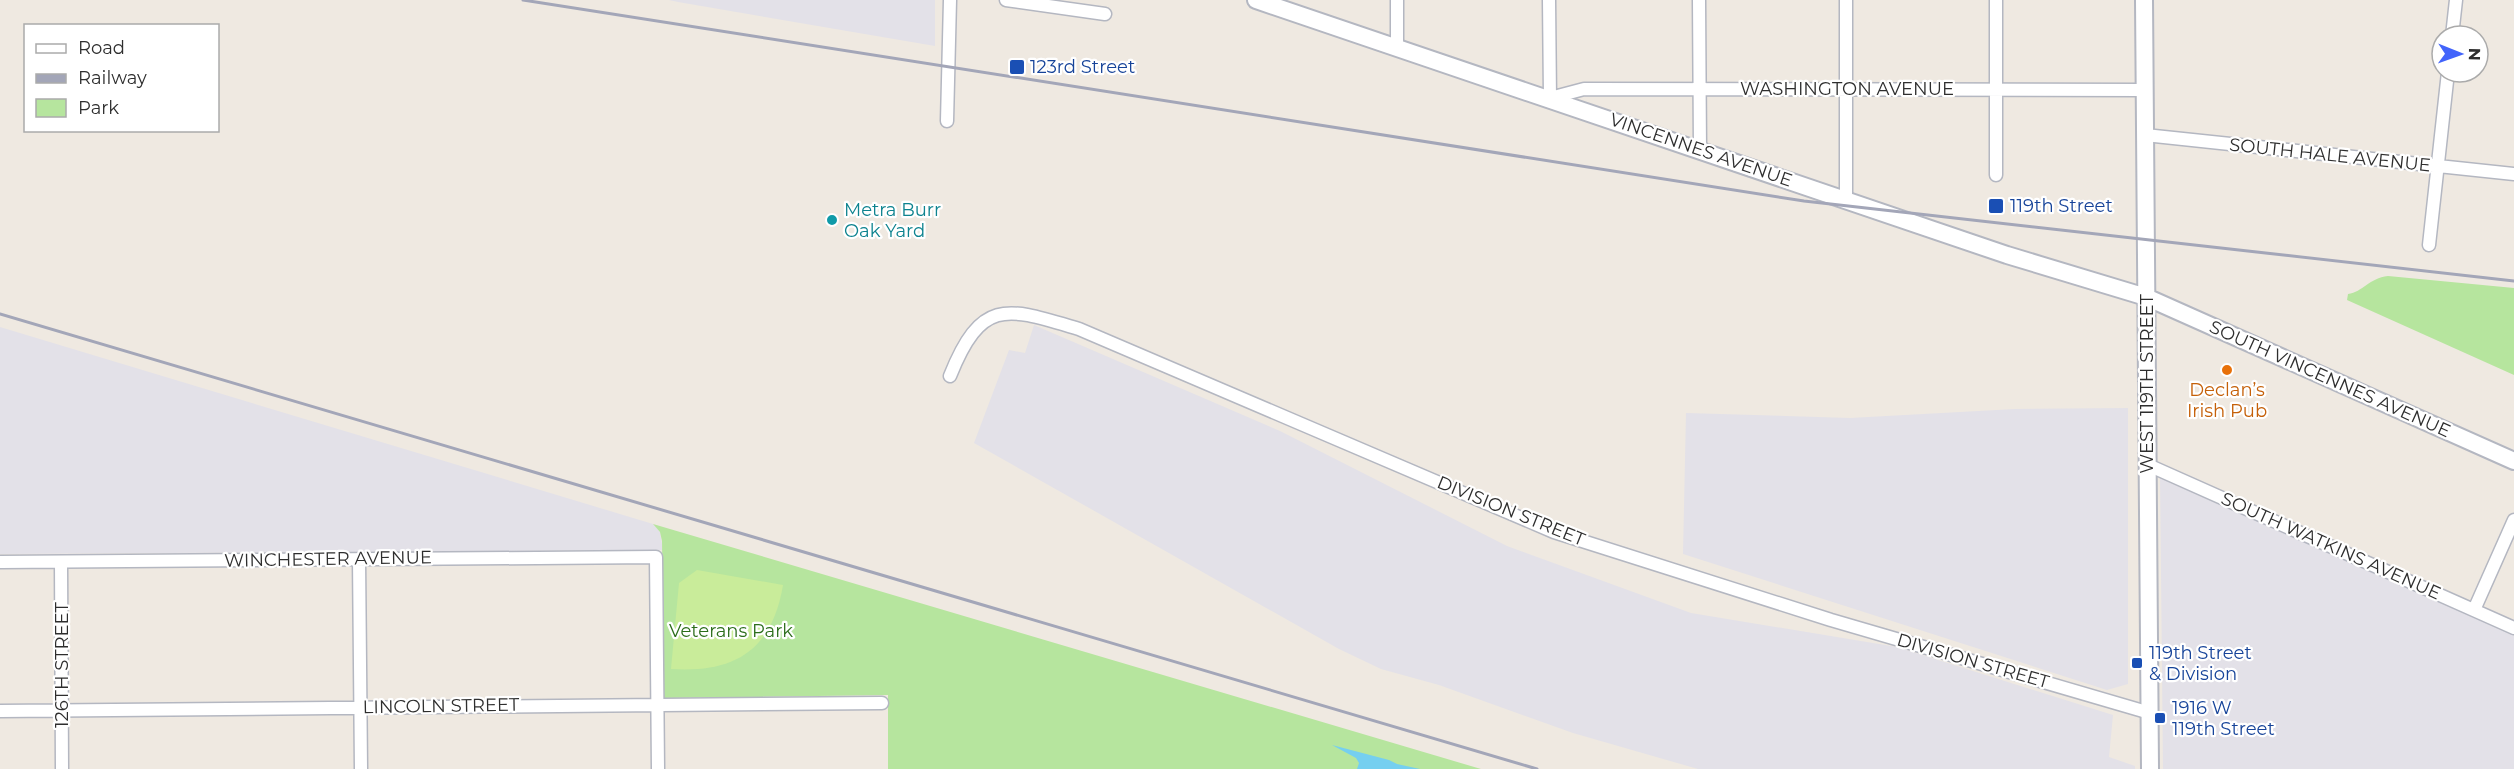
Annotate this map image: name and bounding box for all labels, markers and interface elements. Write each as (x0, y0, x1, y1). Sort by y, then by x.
legend (24, 24, 219, 132)
north arrow (2430, 24, 2490, 84)
text: Road (78, 37, 125, 59)
text: N (2465, 48, 2484, 61)
place label: 123rd Street (1030, 56, 1135, 78)
marker: 123rd Street (1008, 58, 1026, 76)
text: Railway (78, 67, 147, 89)
street label: WASHINGTON AVENUE (1740, 78, 1954, 100)
text: Park (78, 97, 119, 119)
street label: VINCENNES AVENUE (1607, 108, 1795, 192)
street label: SOUTH HALE AVENUE (2228, 133, 2432, 177)
place label: 119th Street (2010, 195, 2113, 217)
marker: 119th Street (1987, 197, 2005, 215)
place label: Metra Burr Oak Yard (844, 199, 941, 242)
marker: Metra Burr Oak Yard (825, 213, 839, 227)
street label: WEST 119TH STREET (2136, 294, 2158, 474)
street label: SOUTH VINCENNES AVENUE (2206, 316, 2454, 442)
marker: Declan’s Irish Pub (2220, 363, 2234, 377)
place label: Declan’s Irish Pub (2187, 379, 2267, 422)
street label: DIVISION STREET (1434, 471, 1589, 551)
street label: SOUTH WATKINS AVENUE (2218, 488, 2444, 604)
street label: WINCHESTER AVENUE (224, 546, 432, 572)
street label: 126TH STREET (51, 601, 73, 728)
park label: Veterans Park (669, 620, 793, 642)
street label: DIVISION STREET (1894, 629, 2052, 693)
place label: 119th Street & Division (2149, 642, 2252, 685)
marker: 119th Street & Division (2130, 656, 2144, 670)
street label: LINCOLN STREET (363, 694, 520, 718)
place label: 1916 W 119th Street (2172, 697, 2275, 740)
marker: 1916 W 119th Street (2153, 711, 2167, 725)

